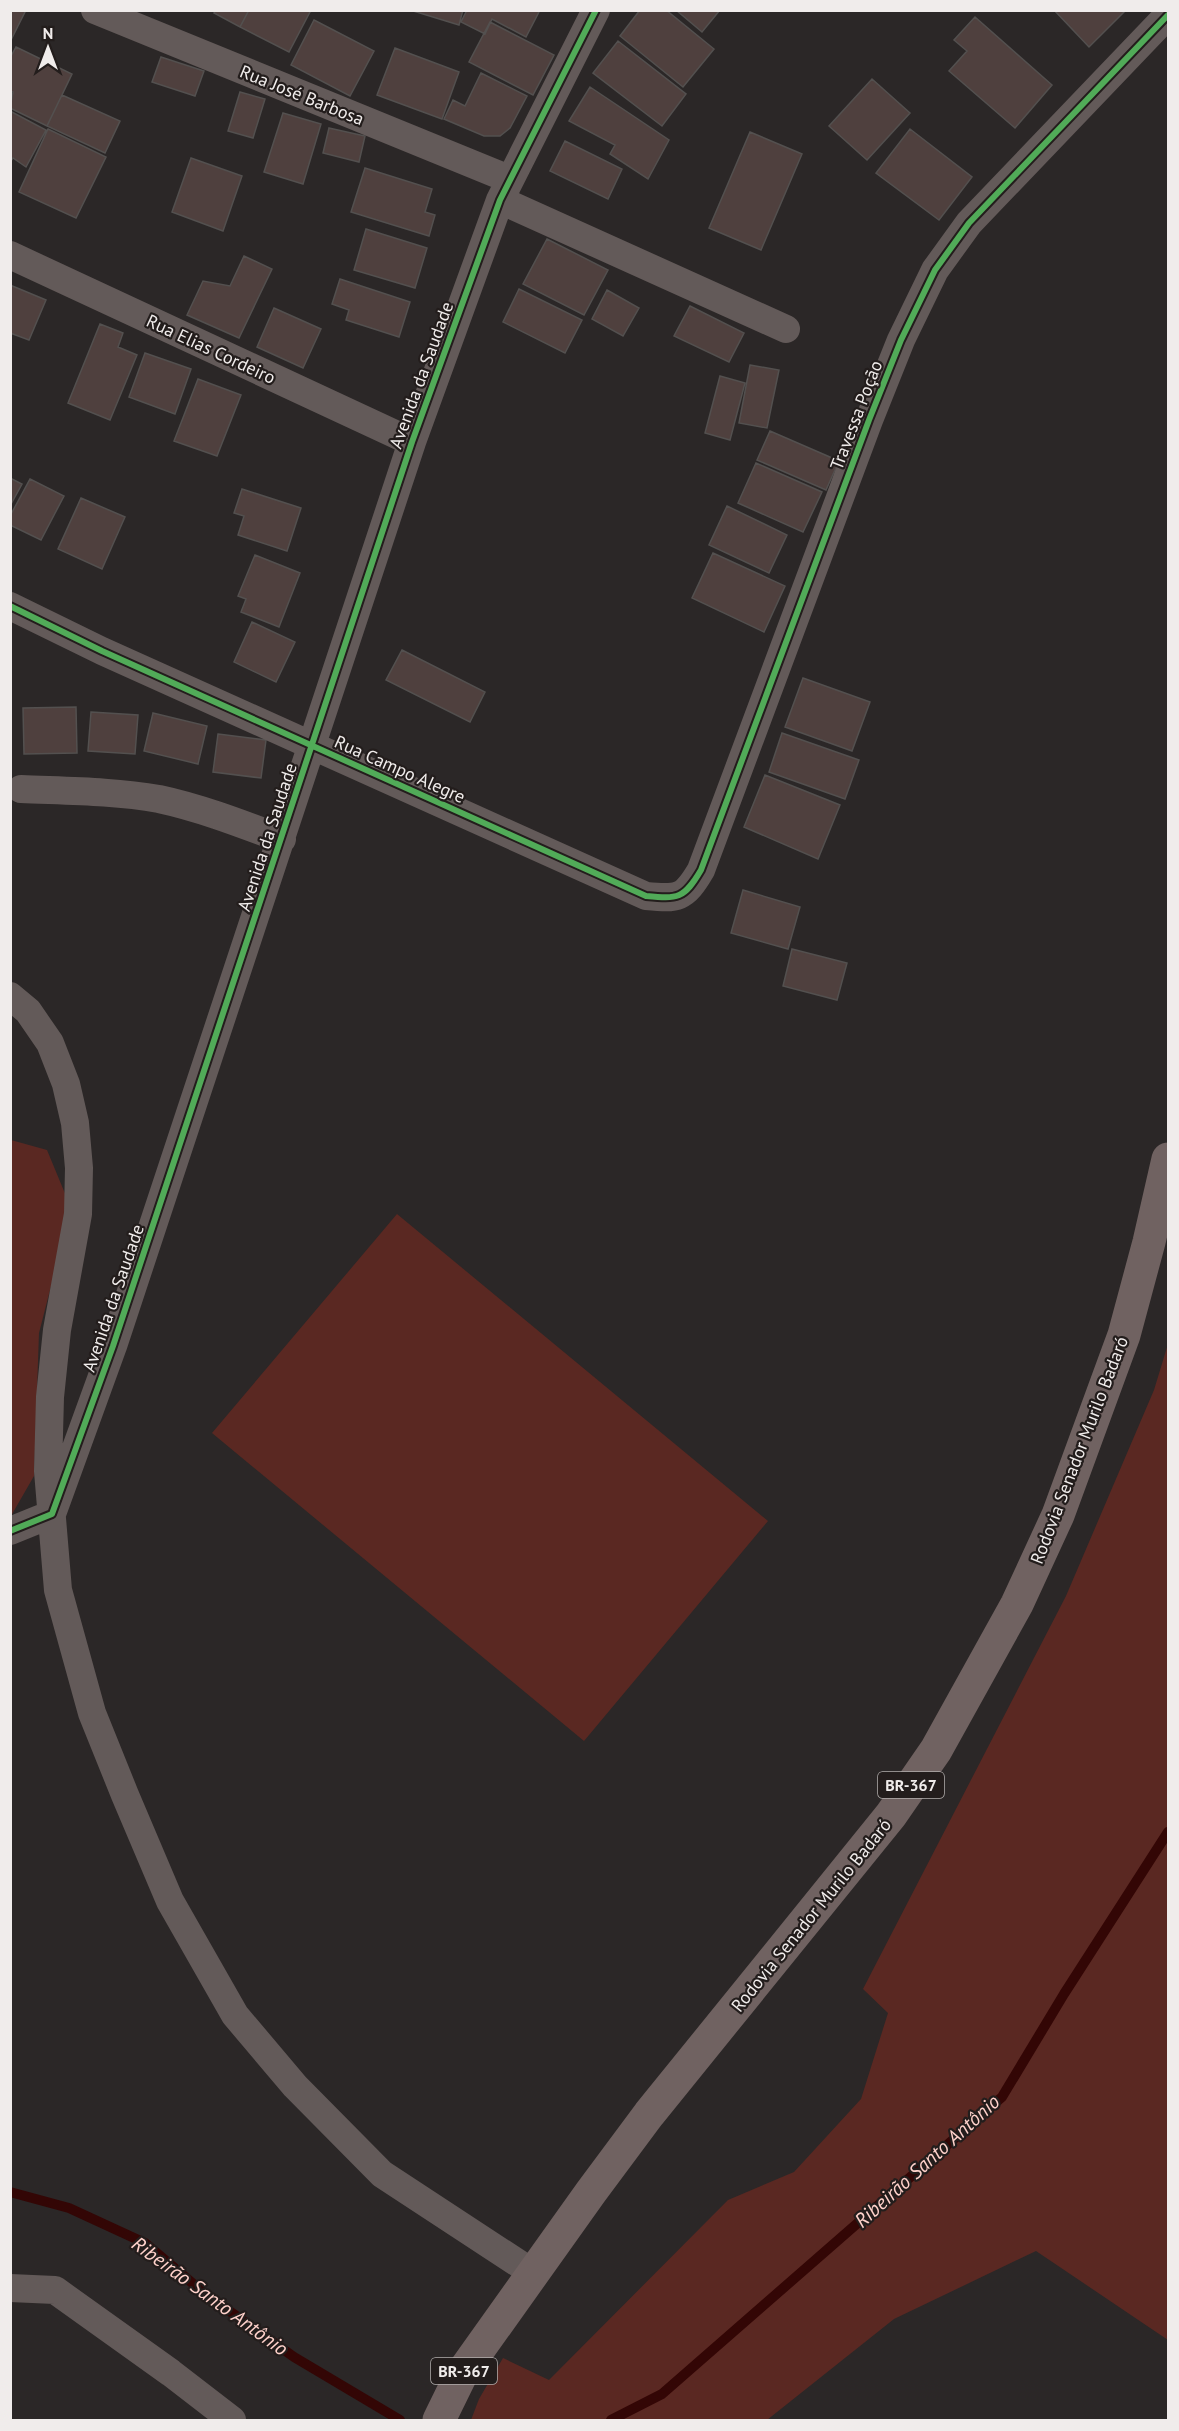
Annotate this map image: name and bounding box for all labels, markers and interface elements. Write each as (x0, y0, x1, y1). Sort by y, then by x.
north arrow (18, 18, 78, 78)
text: N (43, 23, 53, 43)
street label: Rua José Barbosa (237, 60, 367, 130)
street label: Avenida da Saudade (384, 298, 458, 452)
street label: Rua Elias Cordeiro (143, 309, 279, 389)
street label: Travessa Poção (825, 357, 887, 473)
street label: Rua Campo Alegre (331, 730, 469, 808)
street label: Avenida da Saudade (232, 760, 302, 914)
street label: Avenida da Saudade (77, 1221, 149, 1375)
street label: Rodovia Senador Murilo Badaró (1025, 1333, 1133, 1567)
road number: BR-367 (878, 1772, 944, 1798)
street label: Rodovia Senador Murilo Badaró (726, 1814, 896, 2016)
water label: Ribeirão Santo Antônio (849, 2089, 1005, 2233)
water label: Ribeirão Santo Antônio (127, 2230, 293, 2362)
road number: BR-367 (431, 2358, 497, 2384)

